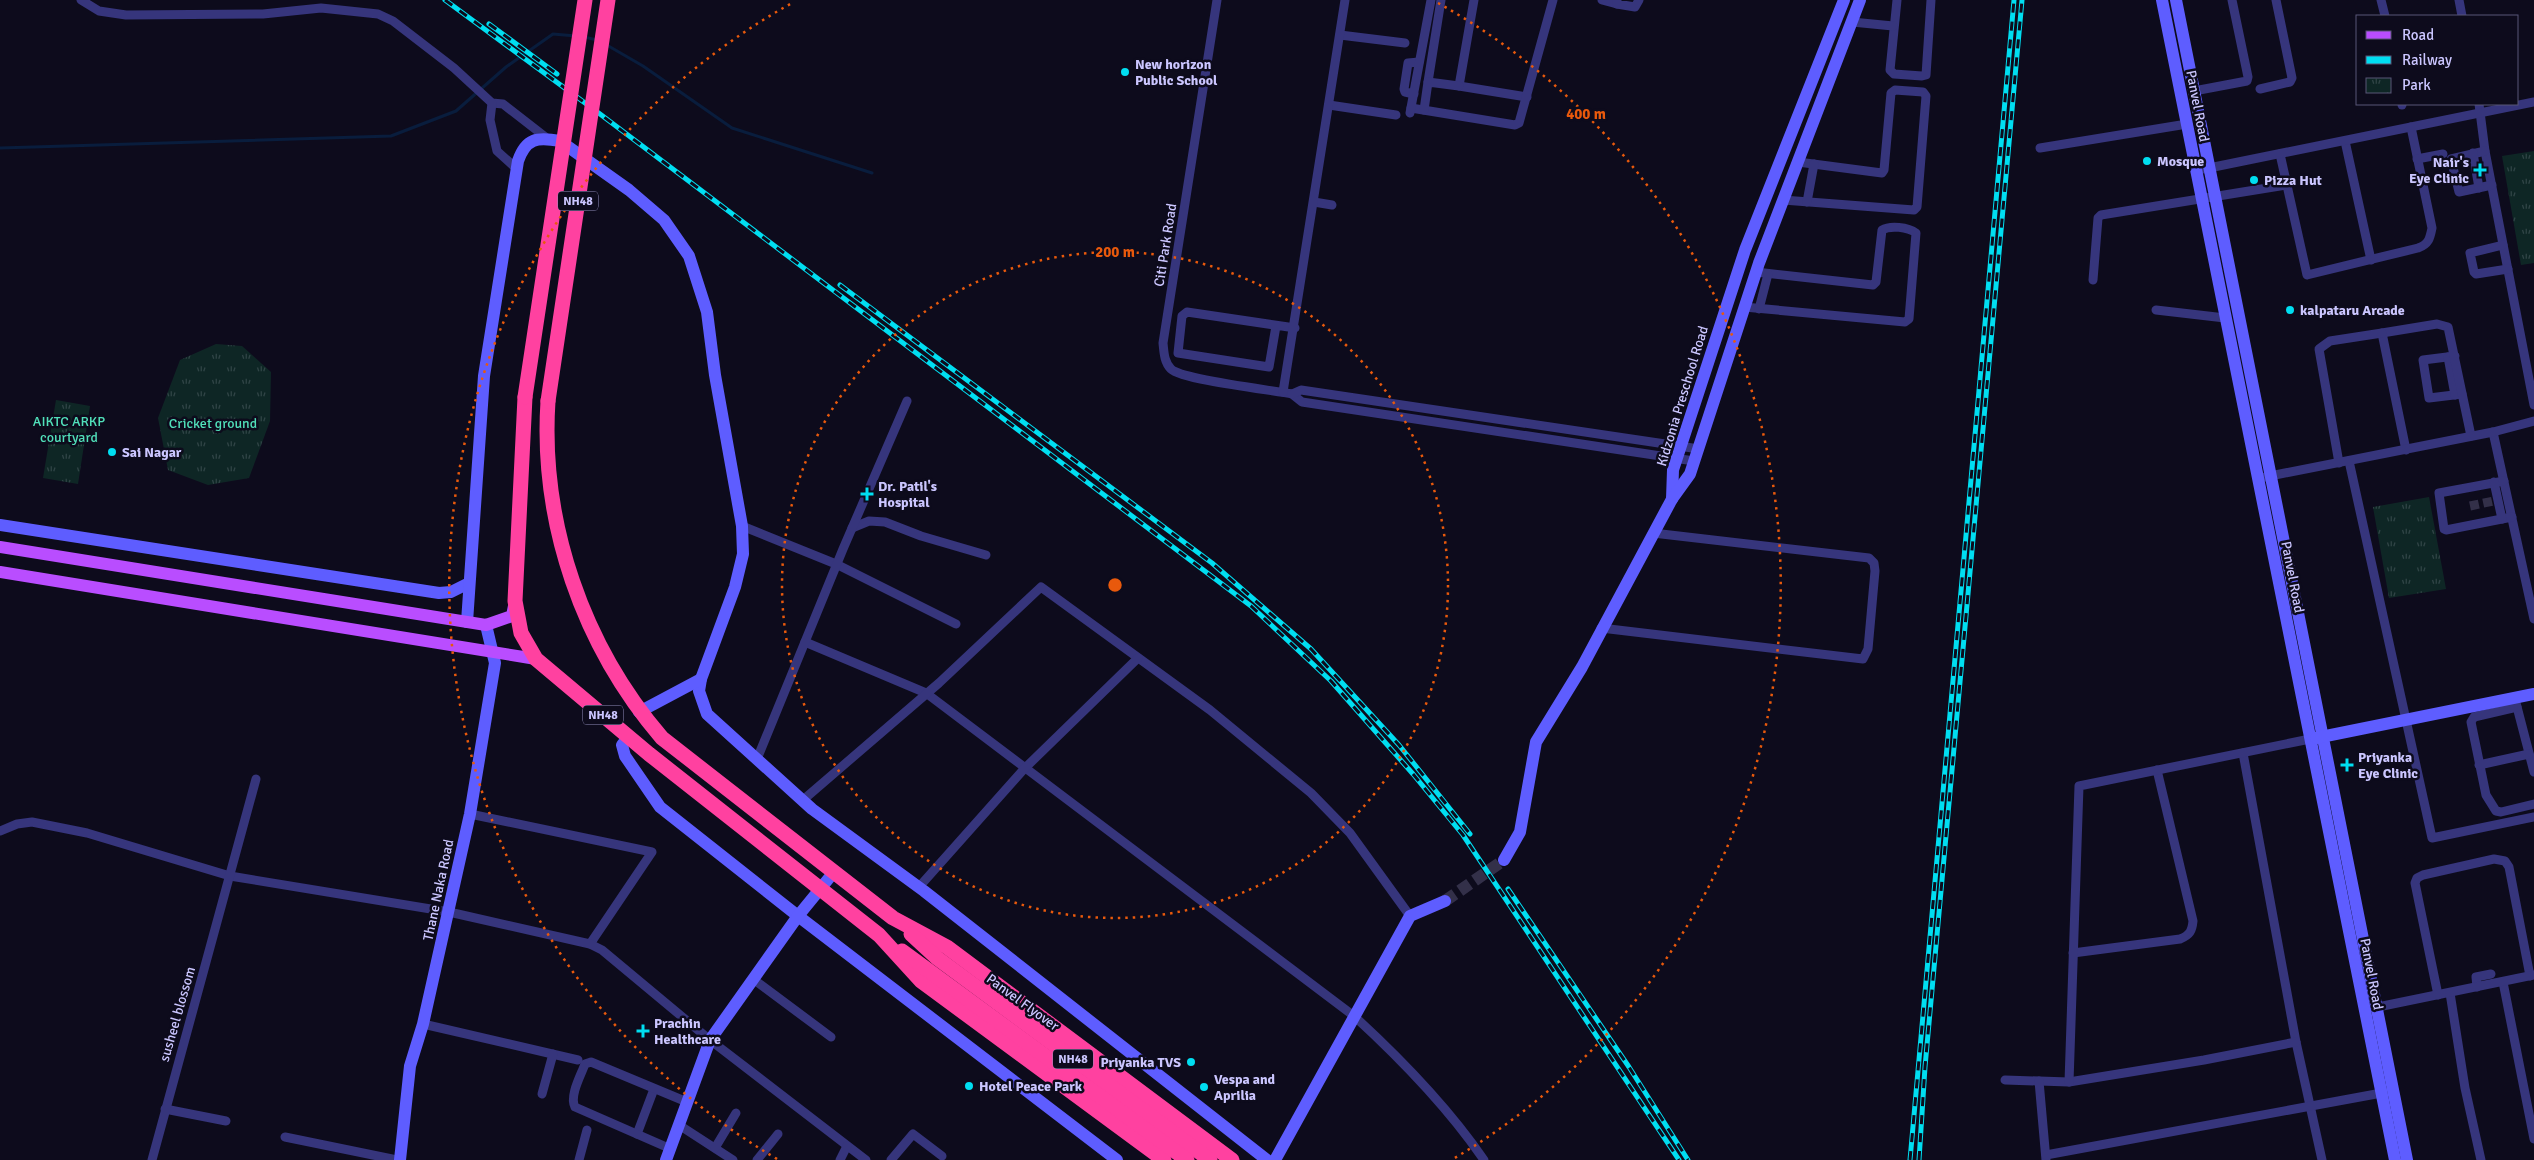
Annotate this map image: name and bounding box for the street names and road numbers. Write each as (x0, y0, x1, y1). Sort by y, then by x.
street label: Panvel Road (2182, 69, 2213, 143)
road number: NH48 (558, 192, 598, 210)
street label: Citi Park Road (1151, 202, 1180, 288)
street label: Kidzonia Preschool Road (1653, 324, 1712, 469)
street label: Panvel Road (2277, 540, 2308, 614)
road number: NH48 (583, 706, 623, 724)
street label: Thane Naka Road (419, 838, 458, 942)
street label: Panvel Road (2356, 937, 2387, 1011)
street label: susheel blossom (156, 965, 199, 1064)
street label: Panvel Flyover (983, 970, 1063, 1035)
road number: NH48 (1053, 1050, 1093, 1068)

